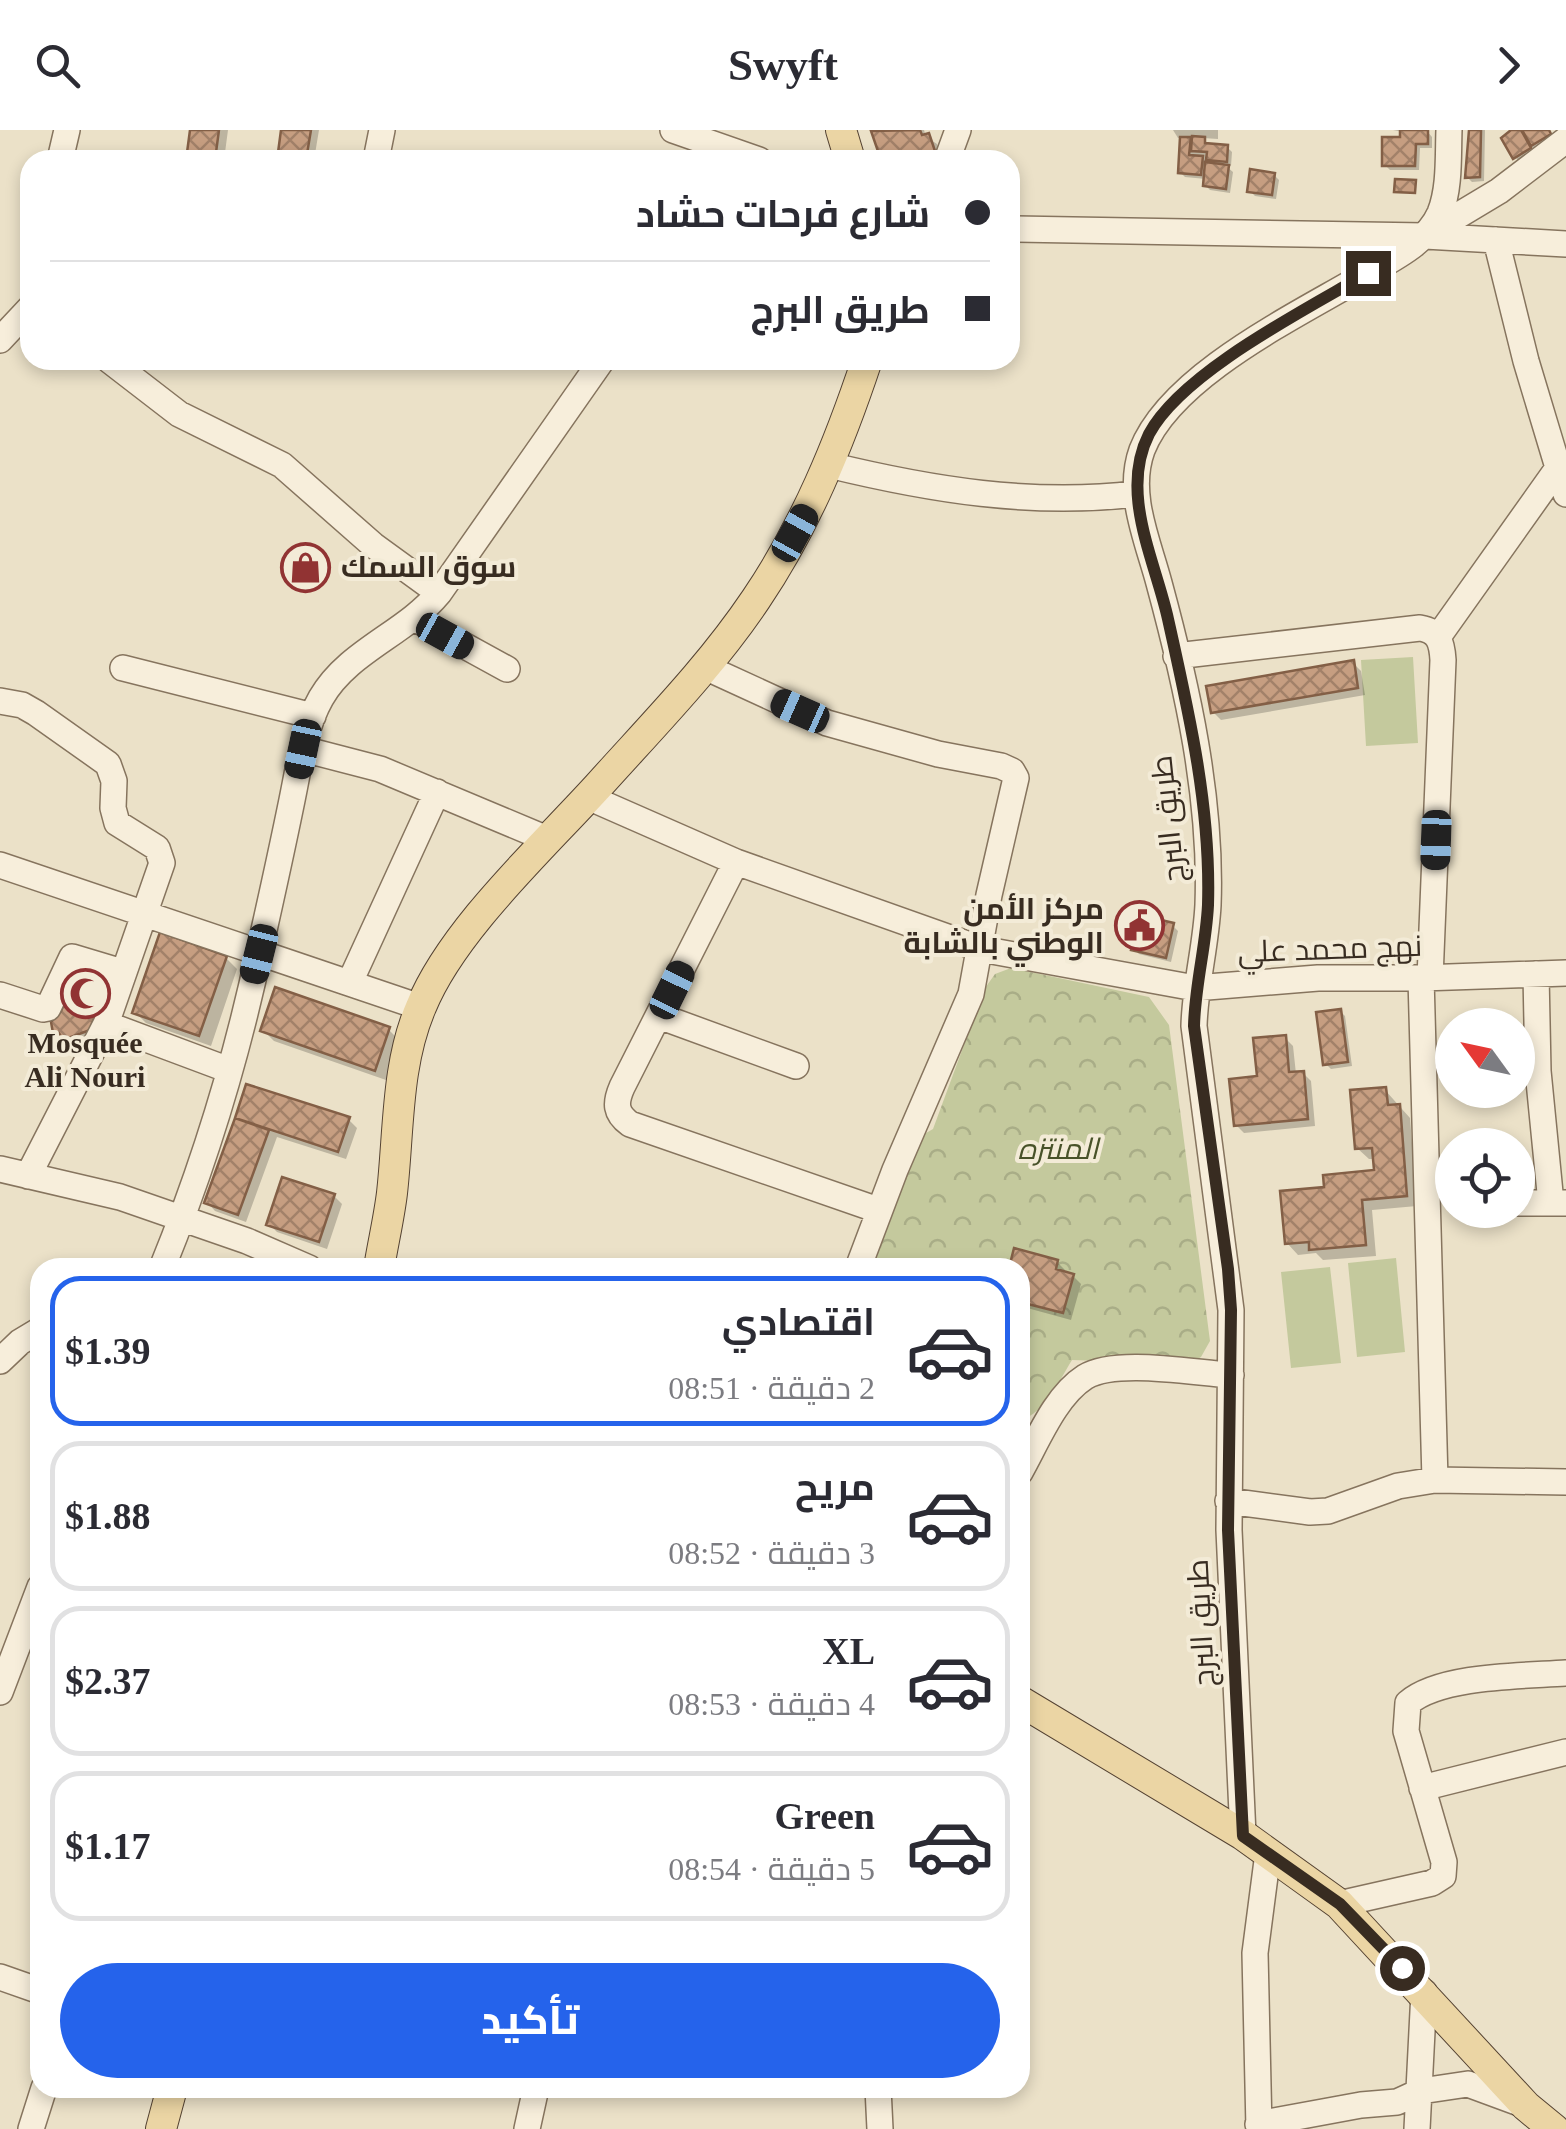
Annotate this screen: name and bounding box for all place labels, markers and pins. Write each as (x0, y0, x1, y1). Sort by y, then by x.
shop icon: سوق السمك (280, 541, 332, 593)
place label: سوق السمك (341, 550, 516, 585)
place label: مركز الأمن الوطني بالشابة (903, 892, 1104, 967)
public building icon: مركز الأمن الوطني بالشابة (1113, 900, 1165, 952)
mosque icon: Mosquée Ali Nouri (59, 968, 111, 1020)
place label: Mosquée Ali Nouri (25, 1026, 145, 1093)

